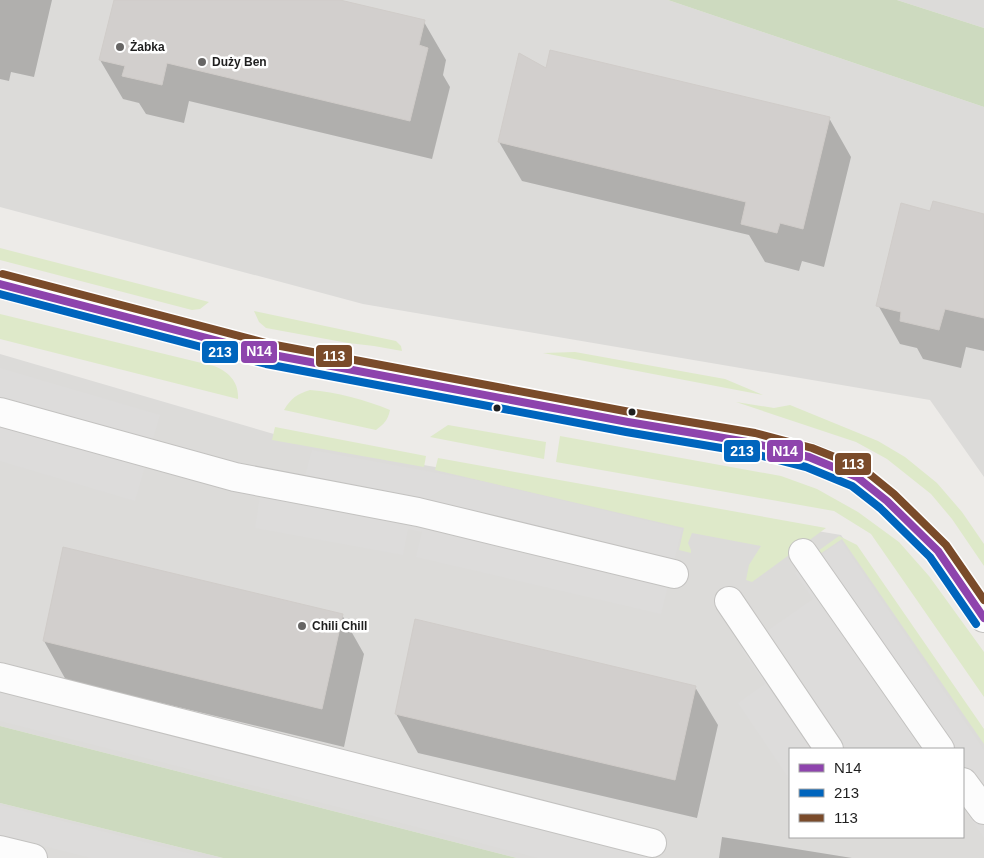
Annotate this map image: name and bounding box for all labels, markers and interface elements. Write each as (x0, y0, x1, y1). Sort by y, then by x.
place label: Żabka (130, 39, 165, 54)
marker: Żabka (114, 41, 126, 53)
place label: Duży Ben (212, 55, 267, 69)
marker: Duży Ben (196, 56, 208, 68)
line badge: 213 (201, 340, 239, 364)
line badge: N14 (240, 340, 278, 364)
text: N14 (246, 343, 272, 359)
text: 213 (208, 344, 232, 360)
line badge: 113 (315, 344, 353, 368)
text: 113 (323, 348, 346, 364)
unlabelled marker (492, 403, 502, 413)
unlabelled marker (627, 407, 637, 417)
line badge: 213 (723, 439, 761, 463)
line badge: N14 (766, 439, 804, 463)
text: 213 (730, 443, 754, 459)
text: N14 (772, 443, 798, 459)
line badge: 113 (834, 452, 872, 476)
text: 113 (842, 456, 865, 472)
place label: Chili Chill (312, 619, 367, 633)
marker: Chili Chill (296, 620, 308, 632)
legend (789, 748, 964, 838)
text: N14 (834, 759, 862, 776)
text: 213 (834, 784, 859, 801)
text: 113 (834, 809, 858, 826)

